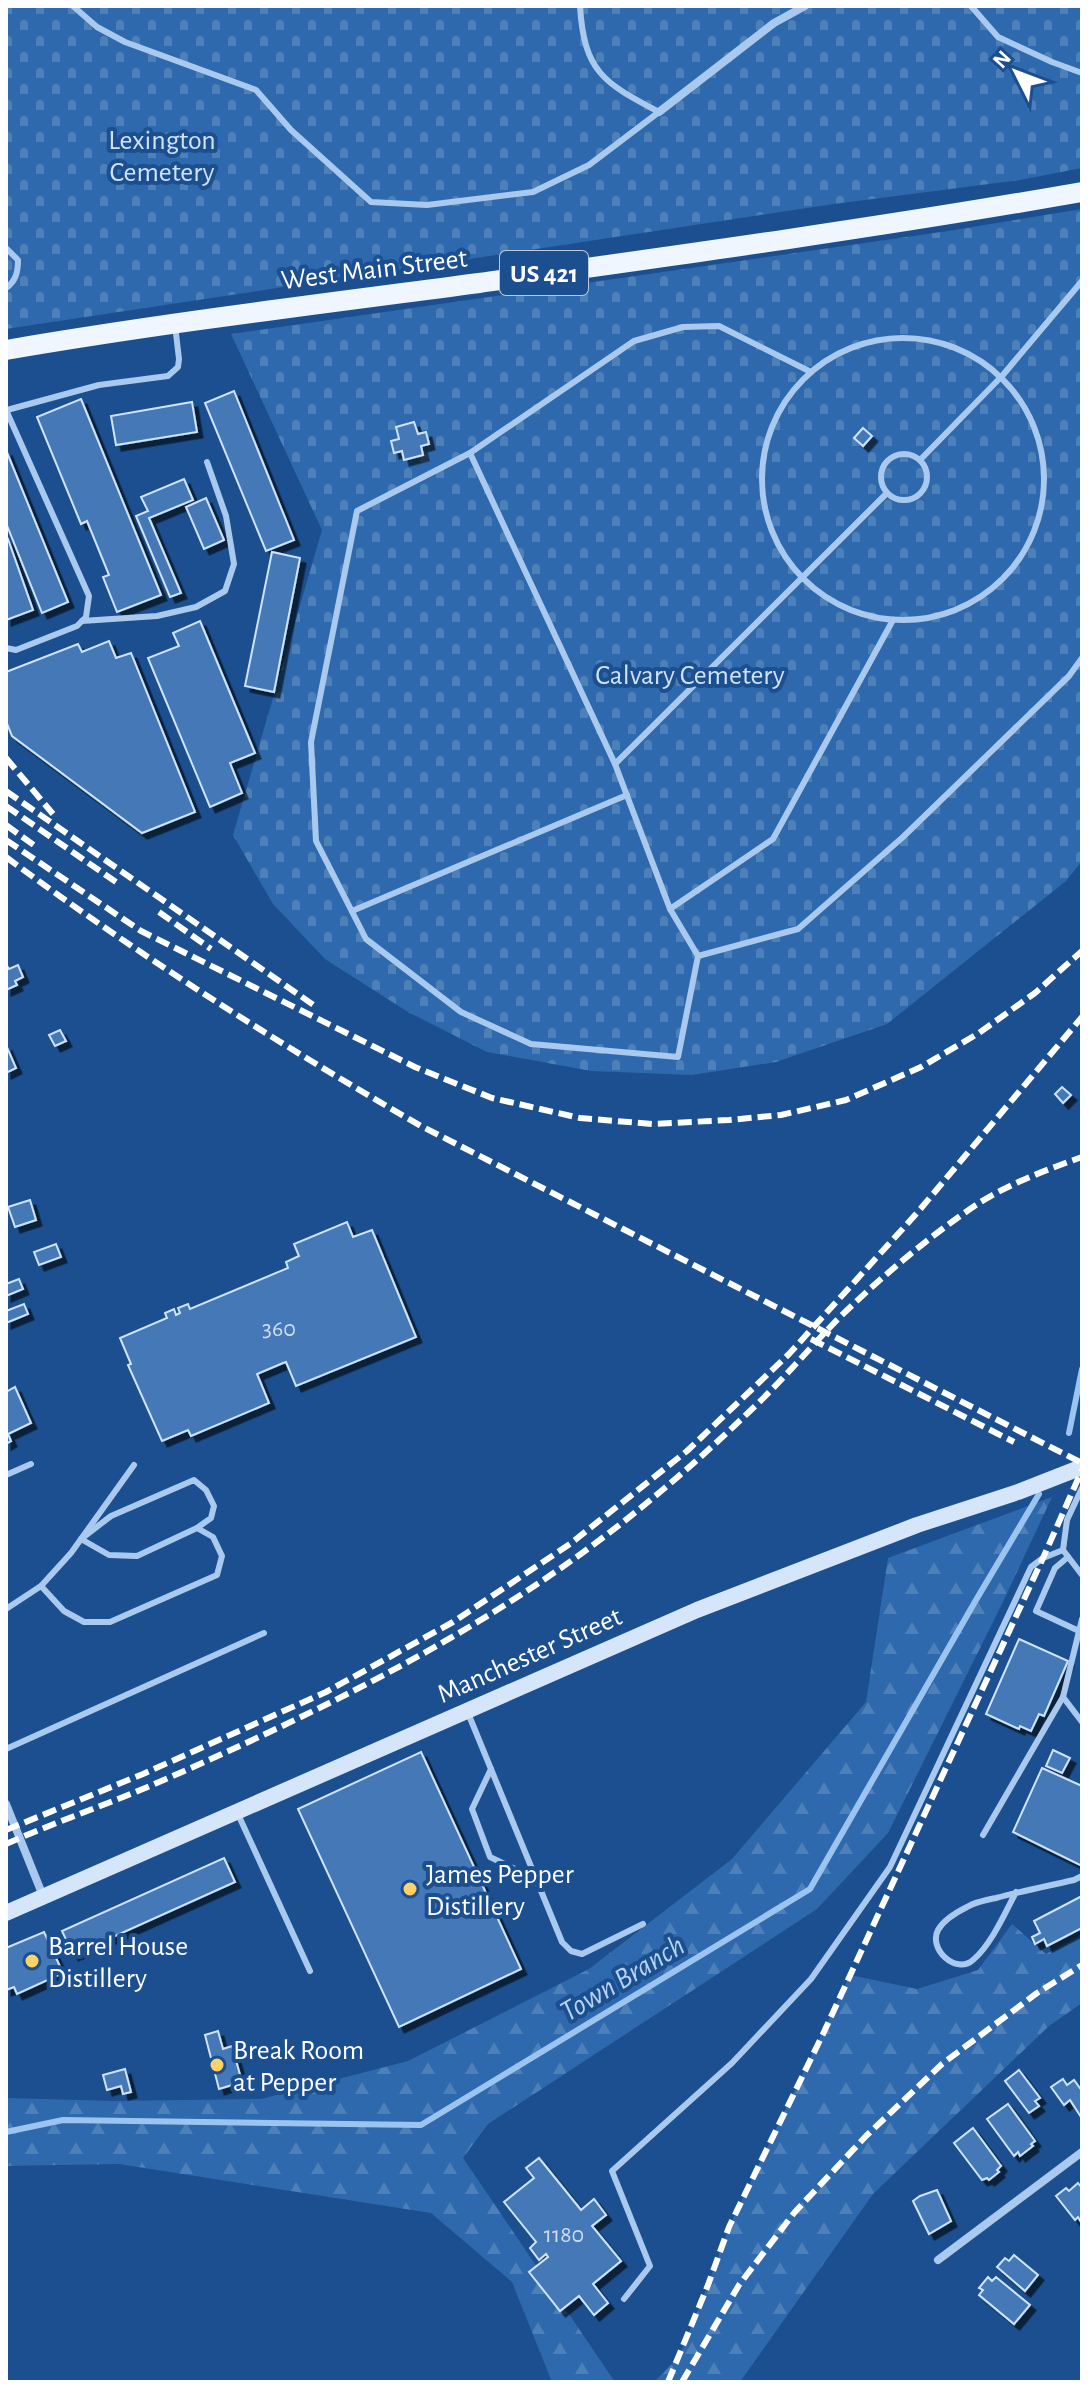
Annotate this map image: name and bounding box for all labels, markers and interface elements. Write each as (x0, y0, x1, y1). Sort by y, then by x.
north arrow (976, 32, 1056, 112)
text: N (989, 46, 1015, 72)
park label: Lexington Cemetery (108, 127, 216, 187)
street label: West Main Street (280, 245, 469, 295)
road number: US 421 (500, 251, 588, 295)
park label: Calvary Cemetery (595, 662, 785, 690)
house number: 360 (262, 1317, 296, 1341)
street label: Manchester Street (433, 1603, 626, 1709)
place label: James Pepper Distillery (426, 1861, 574, 1921)
marker: James Pepper Distillery (401, 1880, 419, 1898)
water label: Town Branch (555, 1930, 690, 2028)
place label: Barrel House Distillery (48, 1933, 188, 1993)
marker: Barrel House Distillery (23, 1952, 41, 1970)
place label: Break Room at Pepper (233, 2037, 364, 2097)
marker: Break Room at Pepper (208, 2056, 226, 2074)
house number: 1180 (544, 2223, 584, 2247)

